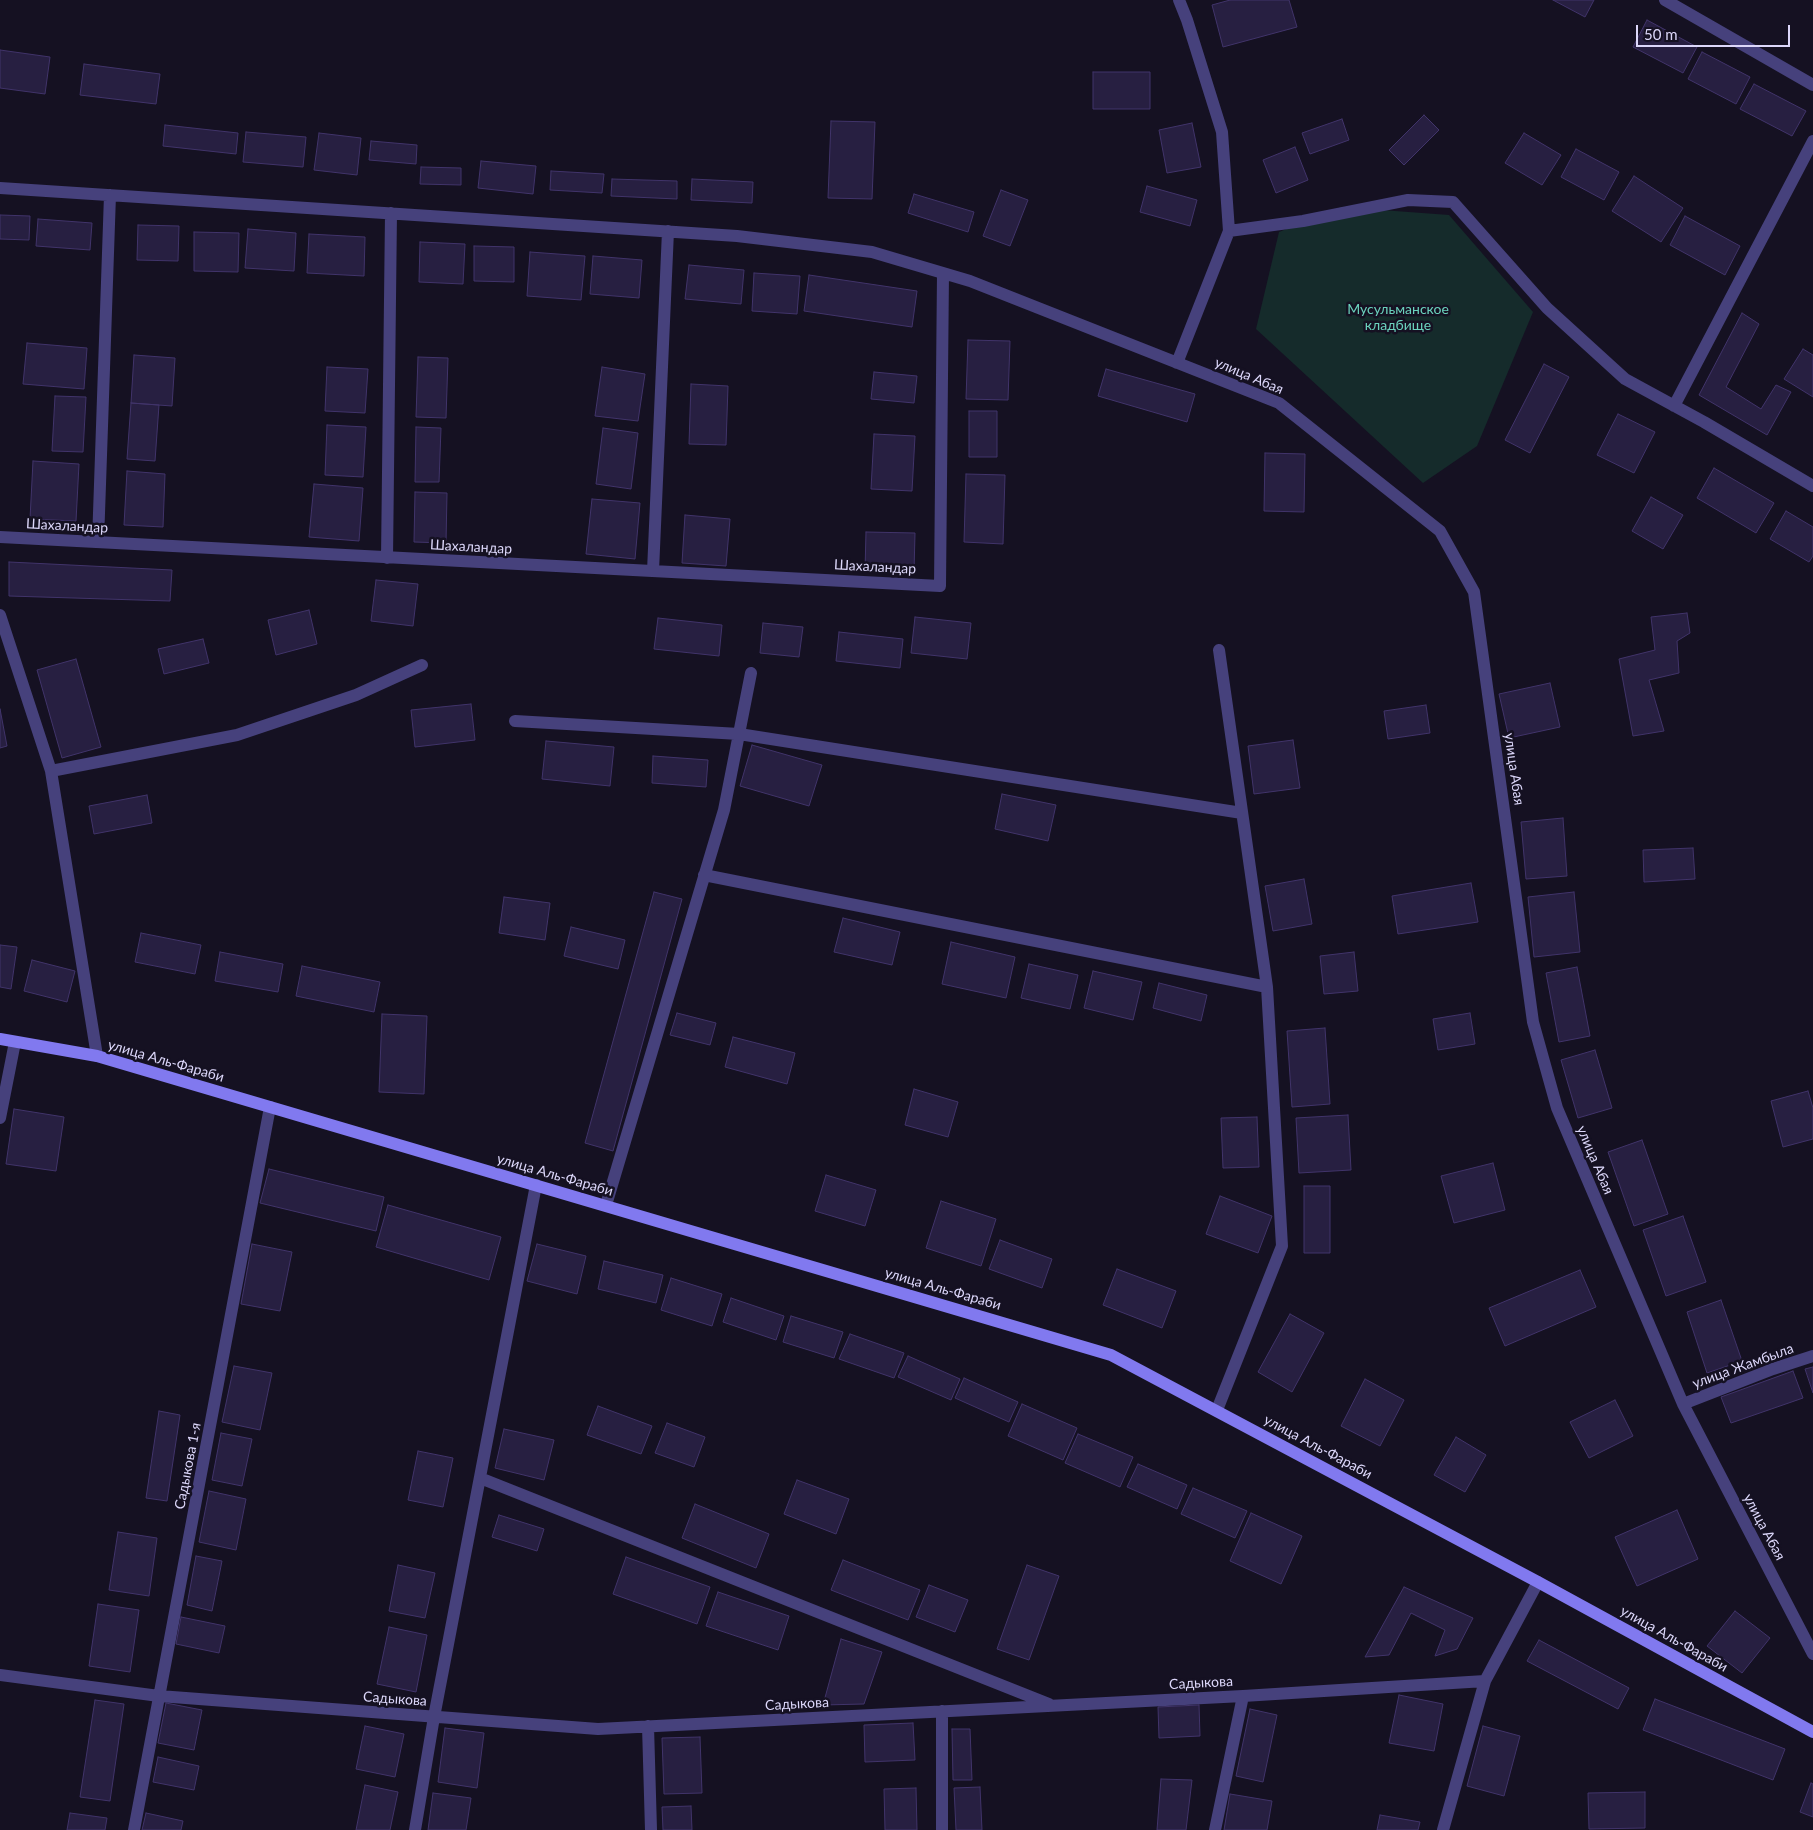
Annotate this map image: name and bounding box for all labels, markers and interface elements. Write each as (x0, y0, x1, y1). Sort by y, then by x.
scale bar (1638, 15, 1792, 47)
text: 50 m (1644, 25, 1678, 43)
park label: Мусульманское кладбище (1347, 301, 1449, 334)
street label: улица Абая (1212, 354, 1286, 398)
street label: Шахаландар (25, 515, 109, 537)
street label: Шахаландар (429, 536, 513, 558)
street label: Шахаландар (833, 556, 917, 578)
street label: улица Абая (1501, 732, 1527, 806)
street label: улица Аль-Фараби (106, 1036, 226, 1086)
street label: улица Абая (1573, 1123, 1617, 1197)
street label: улица Аль-Фараби (495, 1150, 615, 1200)
street label: улица Аль-Фараби (883, 1264, 1003, 1314)
street label: улица Жамбыла (1690, 1340, 1796, 1392)
street label: улица Аль-Фараби (1261, 1411, 1375, 1483)
street label: Садыкова 1-я (171, 1421, 205, 1511)
street label: улица Абая (1739, 1491, 1789, 1563)
street label: улица Аль-Фараби (1617, 1603, 1731, 1675)
street label: Садыкова (1169, 1673, 1233, 1693)
street label: Садыкова (363, 1688, 427, 1710)
street label: Садыкова (765, 1694, 829, 1714)

